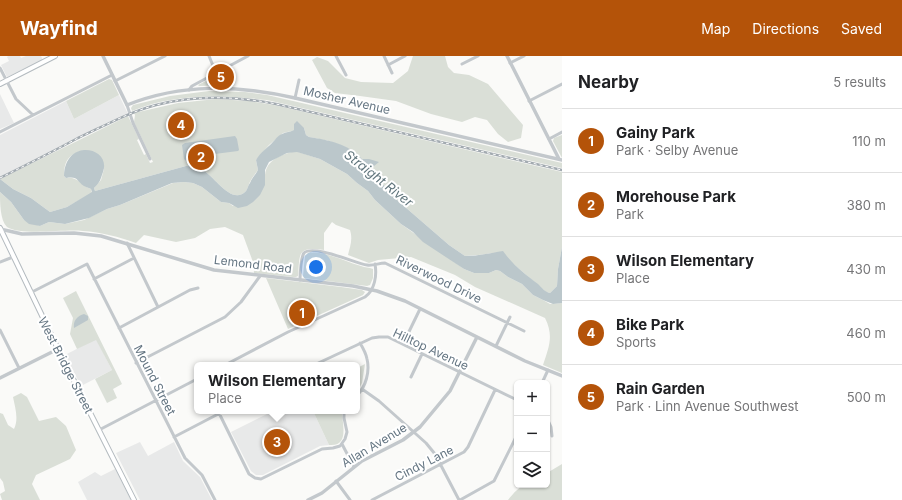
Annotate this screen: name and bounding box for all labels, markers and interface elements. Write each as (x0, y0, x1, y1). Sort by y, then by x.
text: Wayfind (20, 17, 98, 40)
text: Map (701, 20, 730, 37)
text: Directions (752, 20, 819, 37)
text: Saved (841, 20, 882, 37)
pin: 5 (208, 62, 234, 92)
text: Nearby (578, 72, 639, 92)
text: 5 results (833, 74, 886, 90)
street label: Mosher Avenue (302, 83, 392, 117)
pin: 4 (168, 110, 194, 140)
text: Gainy Park (616, 123, 695, 142)
text: 1 (588, 133, 594, 149)
text: 110 m (852, 133, 886, 149)
pin: 2 (188, 142, 214, 172)
text: Park · Selby Avenue (616, 142, 738, 158)
water label: Straight River (341, 146, 417, 211)
text: Morehouse Park (616, 187, 736, 206)
text: 2 (587, 197, 595, 213)
text: 380 m (847, 197, 886, 213)
text: Park (616, 206, 644, 222)
text: Wilson Elementary (616, 251, 754, 270)
street label: Lemond Road (213, 252, 293, 276)
street label: Riverwood Drive (394, 252, 484, 306)
your location (306, 257, 326, 277)
text: 3 (587, 261, 595, 277)
text: 430 m (846, 261, 886, 277)
text: Place (616, 270, 650, 286)
pin: 1 (289, 298, 315, 328)
street label: West Bridge Street (35, 314, 97, 416)
text: Bike Park (616, 315, 684, 334)
street label: Hilltop Avenue (391, 325, 471, 373)
text: 4 (587, 325, 595, 341)
text: 460 m (846, 325, 886, 341)
text: Sports (616, 334, 656, 350)
street label: Mound Street (131, 342, 179, 418)
popup (194, 362, 360, 414)
text: Wilson Elementary (208, 371, 346, 390)
text: Rain Garden (616, 379, 705, 398)
map controls (514, 380, 550, 488)
button: + (514, 380, 550, 416)
text: 5 (587, 389, 595, 405)
text: 500 m (847, 389, 886, 405)
text: Place (208, 390, 242, 406)
text: Park · Linn Avenue Southwest (616, 398, 799, 414)
button: − (514, 416, 550, 452)
street label: Allan Avenue (339, 420, 409, 470)
pin: 3 (264, 427, 290, 457)
street label: Cindy Lane (392, 442, 456, 484)
button: layers (514, 452, 550, 488)

